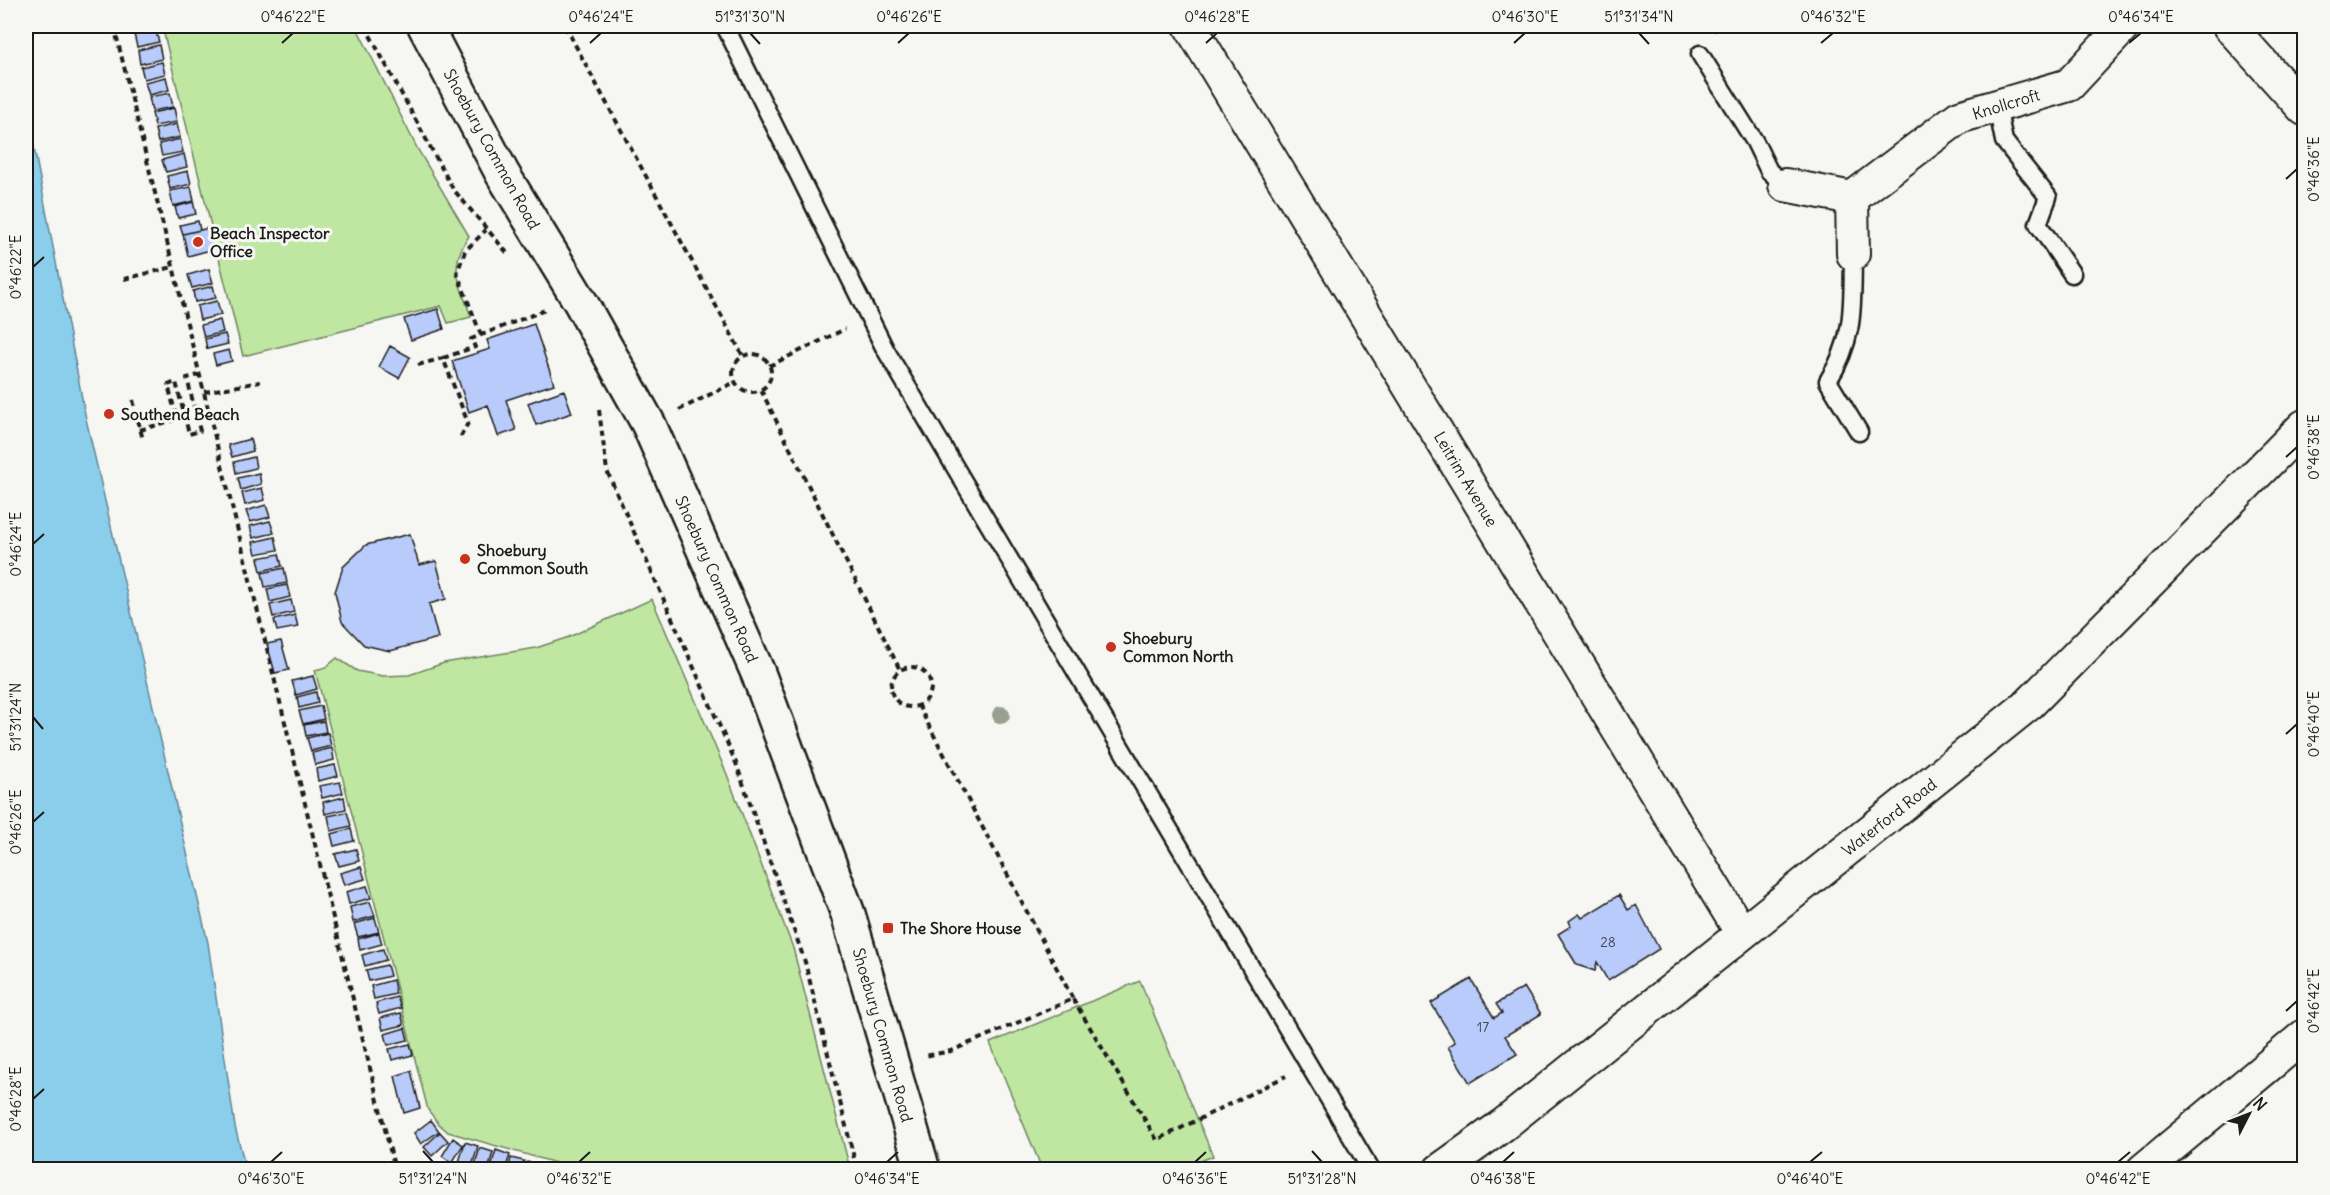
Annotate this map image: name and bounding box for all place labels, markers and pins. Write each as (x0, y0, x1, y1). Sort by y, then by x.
place label: Beach Inspector Office (210, 223, 330, 261)
marker: Beach Inspector Office (191, 235, 205, 249)
place label: Southend Beach (121, 404, 240, 424)
marker: Southend Beach (102, 407, 116, 421)
place label: Shoebury Common South (477, 540, 588, 578)
marker: Shoebury Common South (458, 552, 472, 566)
place label: Shoebury Common North (1123, 628, 1234, 666)
marker: Shoebury Common North (1104, 640, 1118, 654)
place label: The Shore House (900, 918, 1022, 938)
marker: The Shore House (881, 921, 895, 935)

